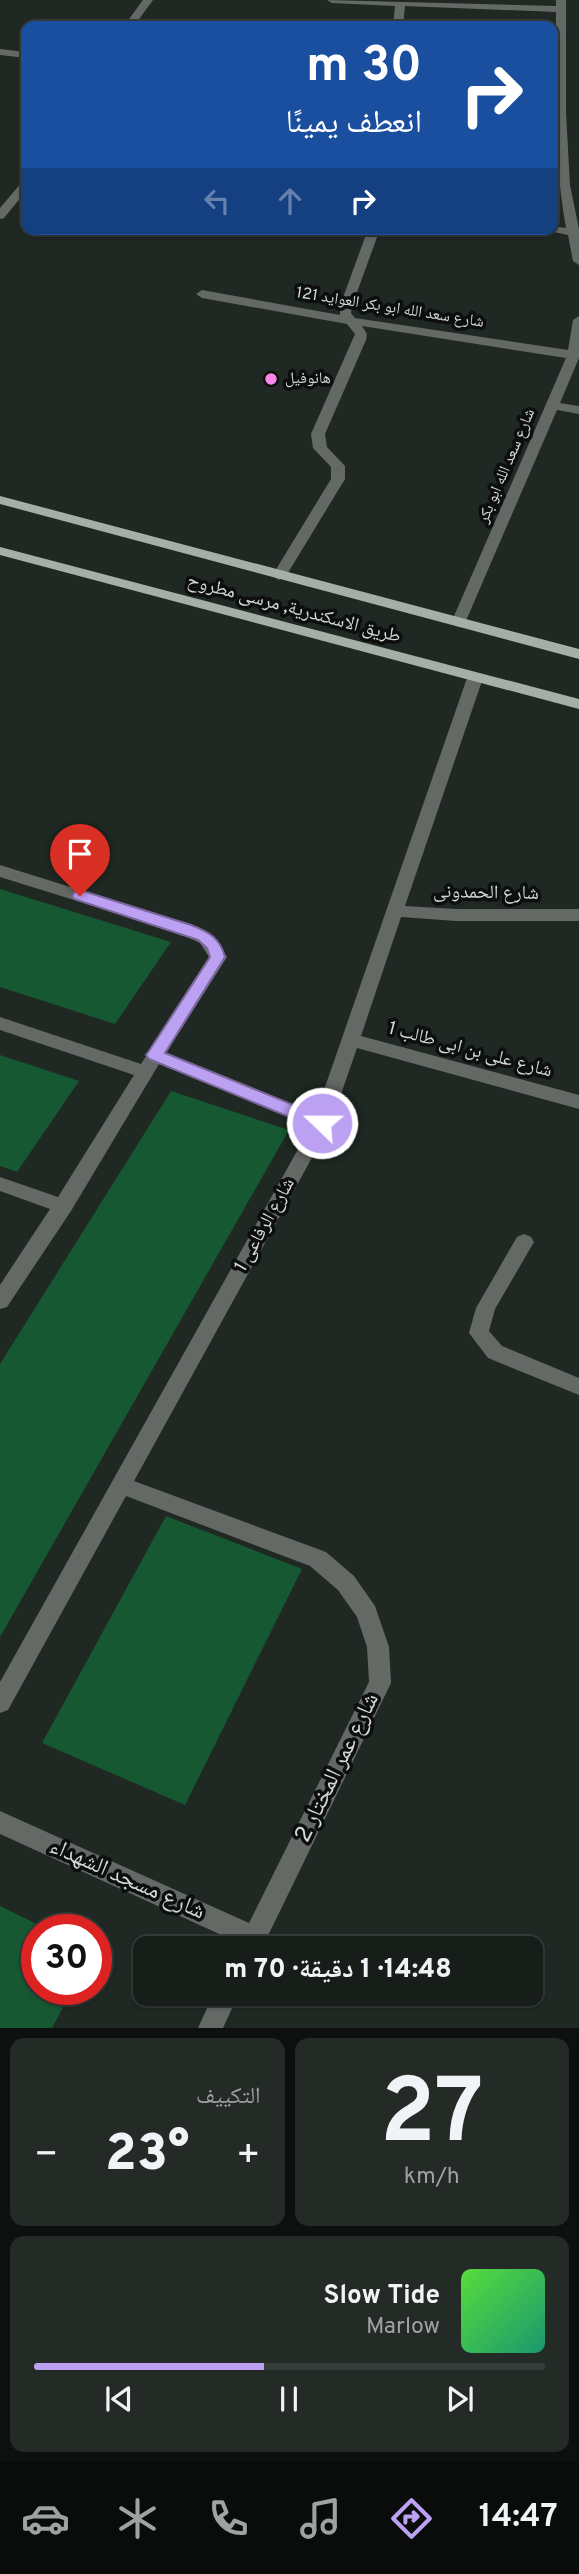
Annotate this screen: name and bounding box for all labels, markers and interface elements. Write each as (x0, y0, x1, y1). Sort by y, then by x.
text: 30 m (306, 37, 422, 99)
icon: right (446, 49, 537, 140)
text: انعطف يمينًا (285, 104, 422, 144)
icon: left (198, 182, 236, 220)
icon: ahead (271, 182, 309, 220)
icon: right (344, 182, 382, 220)
street label: شارع سعد الله ابو بكر العوايد 121 (295, 283, 485, 333)
place label: هانوفيل (285, 369, 331, 389)
marker: هانوفيل (263, 371, 279, 387)
street label: شارع سعد الله ابو بكر (473, 406, 540, 527)
street label: طريق الاسكندرية, مرسى مطروح (184, 569, 404, 649)
pin (50, 824, 110, 896)
icon: arrive (61, 835, 99, 873)
street label: شارع الحمدونى (433, 880, 539, 906)
street label: شارع على بن ابى طالب 1 (385, 1017, 555, 1083)
position arrow (285, 1086, 359, 1160)
street label: شارع الرفاعى 1 (229, 1174, 301, 1276)
street label: شارع عمر المختار 2 (289, 1689, 387, 1847)
street label: شارع مسجد الشهداء (45, 1833, 209, 1927)
speed limit sign: 30 (21, 1914, 112, 2005)
text: 14:48 · 1 دقيقة · 70 m (224, 1954, 452, 1987)
text: 27 (380, 2060, 484, 2175)
text: التكييف (196, 2083, 261, 2112)
text: 23° (105, 2123, 190, 2189)
text: − (34, 2132, 59, 2181)
text: + (236, 2132, 261, 2181)
text: km/h (404, 2163, 460, 2192)
text: Slow Tide (324, 2280, 440, 2313)
text: Marlow (366, 2313, 440, 2342)
icon: previous (100, 2380, 138, 2418)
icon: pause (270, 2380, 308, 2418)
icon: next (441, 2380, 479, 2418)
icon: car (21, 2494, 70, 2543)
icon: climate (113, 2494, 162, 2543)
icon: phone (204, 2494, 253, 2543)
icon: music (296, 2494, 345, 2543)
icon: directions (387, 2494, 436, 2543)
text: 14:47 (479, 2498, 558, 2538)

